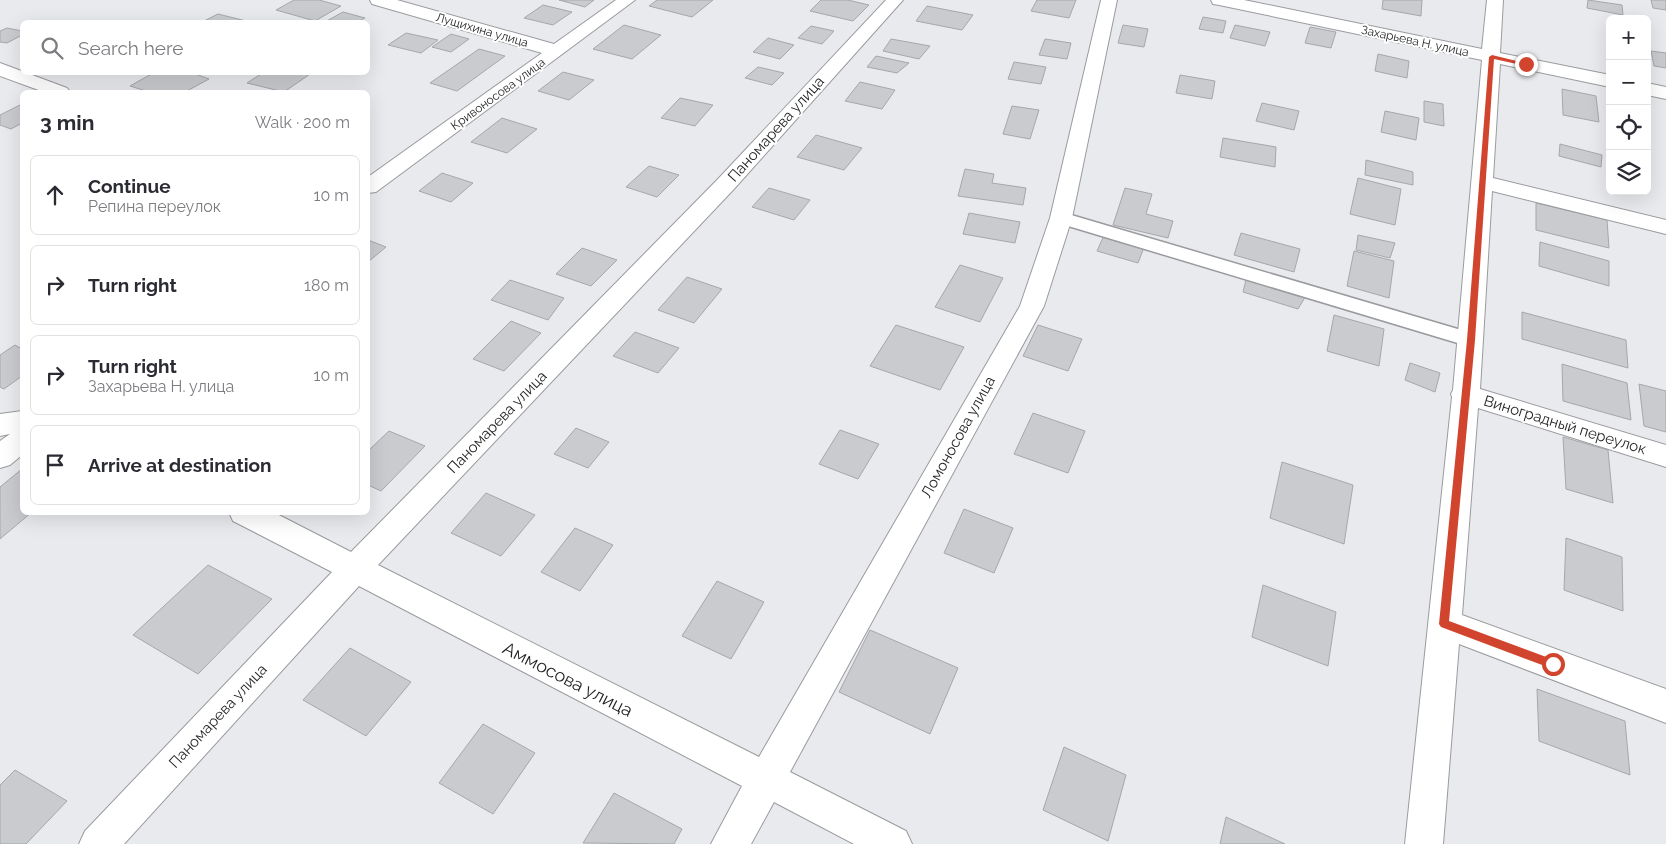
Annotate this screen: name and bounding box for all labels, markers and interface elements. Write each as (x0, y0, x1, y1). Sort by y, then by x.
street label: Лущихина улица (434, 10, 530, 50)
map controls (1606, 15, 1651, 195)
button: + (1606, 15, 1651, 60)
search box (20, 20, 370, 75)
street label: Захарьева Н. улица (1360, 23, 1470, 59)
icon: search (38, 34, 66, 62)
text: Search here (78, 37, 184, 59)
route end (1515, 53, 1538, 76)
street label: Кривоносова улица (448, 55, 548, 133)
button: − (1606, 60, 1651, 105)
street label: Паномарева улица (724, 73, 828, 185)
button: locate (1606, 105, 1651, 150)
text: 3 min (40, 110, 94, 135)
text: Walk · 200 m (255, 113, 350, 132)
button: layers (1606, 150, 1651, 195)
text: Continue (88, 175, 171, 197)
icon: ahead (41, 181, 69, 209)
text: 10 m (314, 186, 349, 205)
text: Репина переулок (88, 197, 221, 216)
icon: right (41, 271, 69, 299)
text: Turn right (88, 274, 177, 296)
text: 180 m (304, 276, 349, 295)
text: Turn right (88, 355, 177, 377)
icon: right (41, 361, 69, 389)
text: 10 m (314, 366, 349, 385)
street label: Паномарева улица (444, 367, 550, 477)
street label: Ломоносова улица (917, 373, 999, 501)
text: Захарьева Н. улица (88, 377, 234, 396)
street label: Виноградный переулок (1482, 392, 1649, 458)
icon: arrive (41, 451, 69, 479)
text: Arrive at destination (88, 454, 272, 476)
street label: Аммосова улица (499, 637, 637, 721)
route start (1542, 653, 1565, 676)
street label: Паномарева улица (165, 660, 271, 772)

